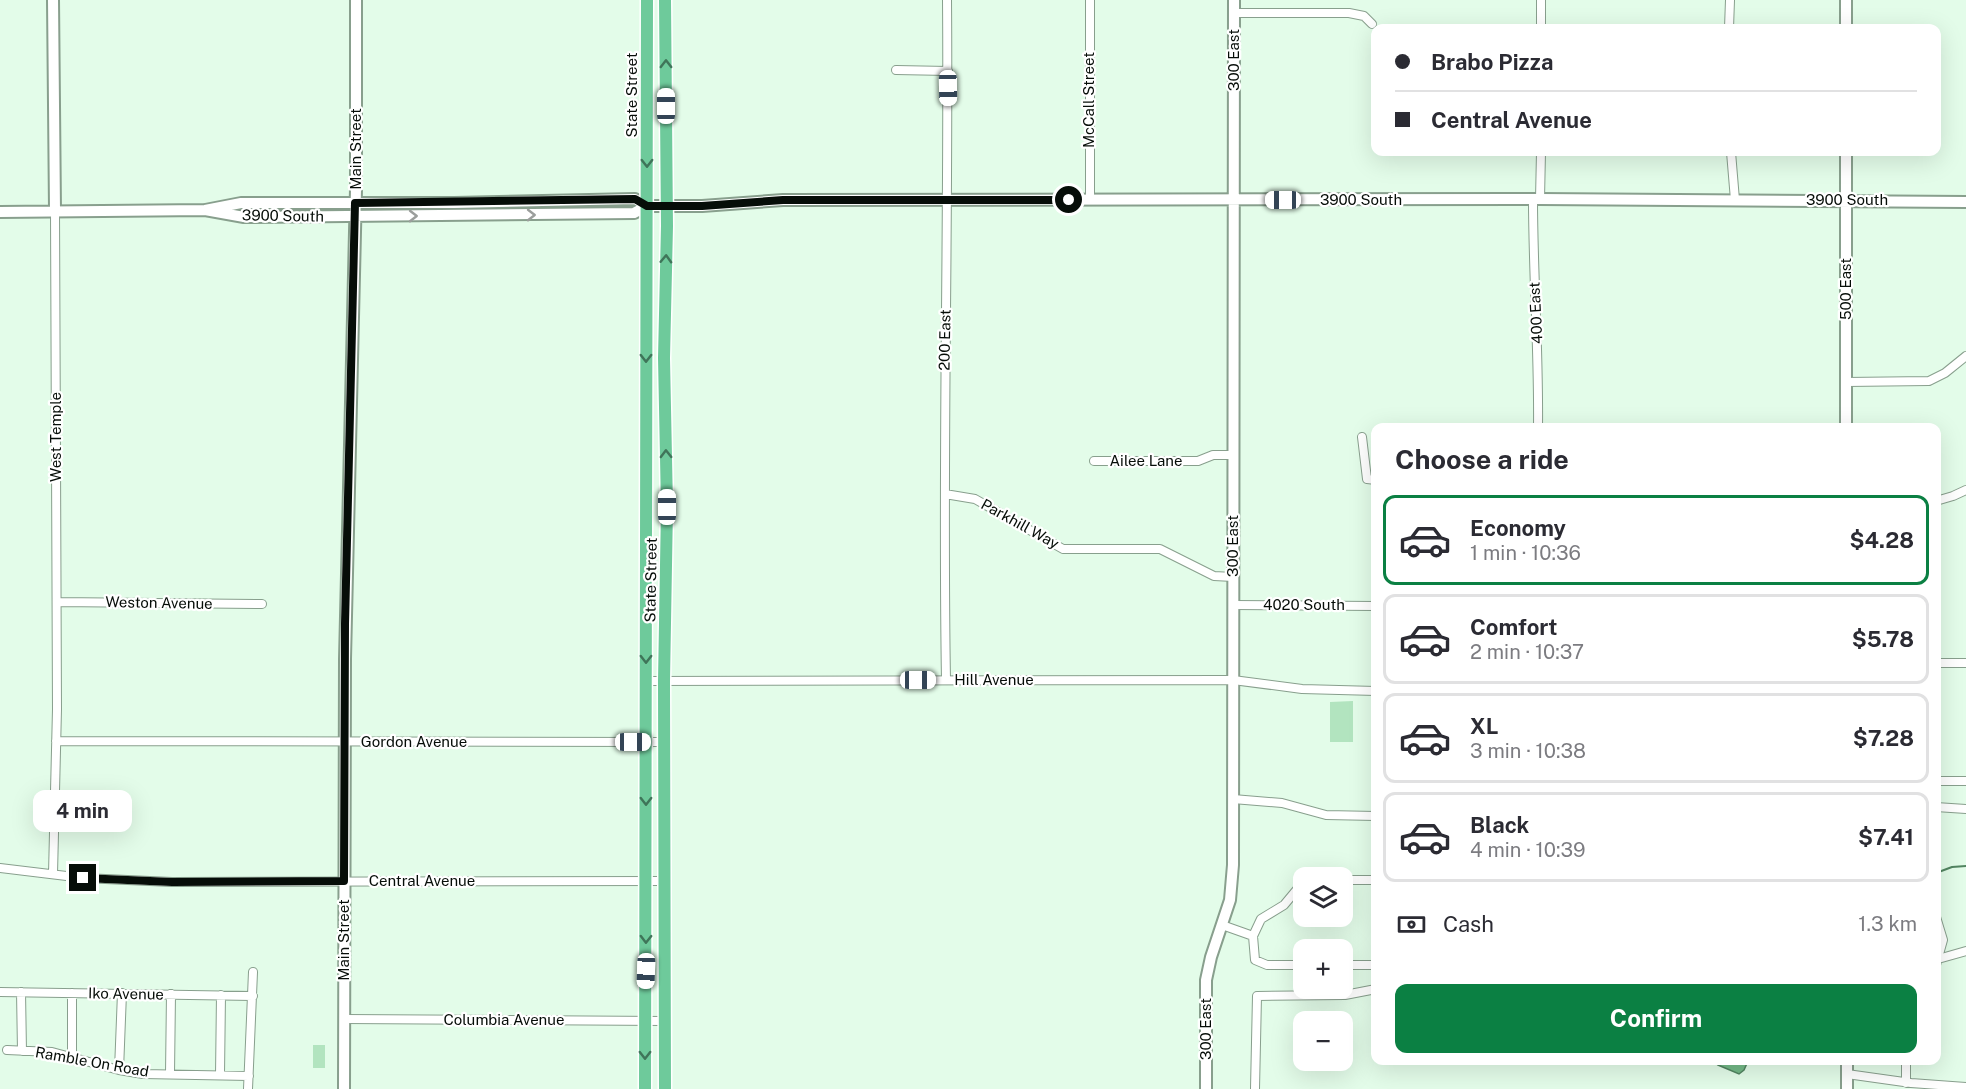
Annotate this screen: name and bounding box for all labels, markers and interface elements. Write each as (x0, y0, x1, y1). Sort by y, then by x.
street label: 300 East (1225, 29, 1242, 91)
text: Brabo Pizza (1431, 49, 1553, 75)
street label: State Street (623, 52, 640, 138)
street label: McCall Street (1080, 52, 1097, 148)
one-way arrow (660, 60, 672, 69)
car (939, 70, 957, 106)
car (657, 88, 675, 124)
text: Central Avenue (1431, 107, 1592, 133)
street label: Main Street (347, 108, 364, 190)
one-way arrow (641, 159, 653, 168)
route start (1055, 186, 1082, 213)
car (1265, 191, 1301, 209)
street label: 3900 South (1320, 191, 1402, 208)
street label: 3900 South (1806, 191, 1888, 208)
street label: 3900 South (242, 206, 324, 225)
one-way arrow (526, 209, 535, 221)
one-way arrow (409, 210, 418, 222)
one-way arrow (660, 255, 673, 264)
street label: 500 East (1837, 258, 1854, 320)
street label: 400 East (1525, 281, 1546, 344)
street label: 200 East (935, 309, 954, 371)
one-way arrow (640, 354, 652, 363)
street label: West Temple (47, 392, 64, 482)
text: Choose a ride (1395, 443, 1569, 475)
one-way arrow (660, 450, 672, 459)
street label: Ailee Lane (1109, 452, 1183, 469)
car (658, 489, 676, 525)
street label: Parkhill Way (978, 495, 1062, 552)
icon: car (1398, 513, 1452, 567)
street label: 300 East (1224, 515, 1241, 577)
text: Economy (1470, 515, 1566, 541)
text: $4.28 (1849, 527, 1914, 553)
street label: State Street (641, 537, 660, 623)
text: 1 min · 10:36 (1470, 541, 1581, 565)
street label: Weston Avenue (105, 593, 213, 612)
street label: 4020 South (1263, 596, 1345, 613)
icon: car (1398, 612, 1452, 666)
text: Comfort (1470, 614, 1557, 640)
text: $5.78 (1852, 626, 1914, 652)
text: 2 min · 10:37 (1470, 640, 1584, 664)
one-way arrow (640, 655, 652, 664)
car (900, 671, 936, 689)
street label: Hill Avenue (954, 671, 1034, 688)
icon: car (1398, 711, 1452, 765)
text: XL (1470, 713, 1498, 739)
text: $7.28 (1853, 725, 1914, 751)
street label: Gordon Avenue (361, 733, 467, 750)
car (615, 733, 651, 751)
text: 3 min · 10:38 (1470, 739, 1586, 763)
callout: 4 min (34, 791, 132, 833)
one-way arrow (640, 796, 652, 805)
text: 4 min (56, 799, 109, 823)
icon: car (1398, 810, 1452, 864)
text: Black (1470, 812, 1529, 838)
text: $7.41 (1858, 824, 1914, 850)
text: 4 min · 10:39 (1470, 838, 1585, 862)
route end (69, 864, 96, 891)
map controls (1293, 867, 1353, 1071)
button: layers (1293, 867, 1353, 927)
street label: Central Avenue (369, 872, 475, 889)
street label: Main Street (335, 899, 352, 981)
icon: cash (1395, 908, 1428, 941)
text: Cash (1443, 911, 1494, 937)
text: 1.3 km (1858, 912, 1917, 936)
one-way arrow (640, 935, 652, 944)
button: + (1293, 939, 1353, 999)
car (636, 953, 656, 989)
street label: Iko Avenue (88, 984, 164, 1003)
button: Confirm (1395, 984, 1917, 1053)
street label: 300 East (1197, 998, 1214, 1060)
street label: Columbia Avenue (444, 1011, 564, 1028)
button: − (1293, 1011, 1353, 1071)
street label: Ramble On Road (34, 1043, 150, 1080)
one-way arrow (639, 1051, 651, 1060)

